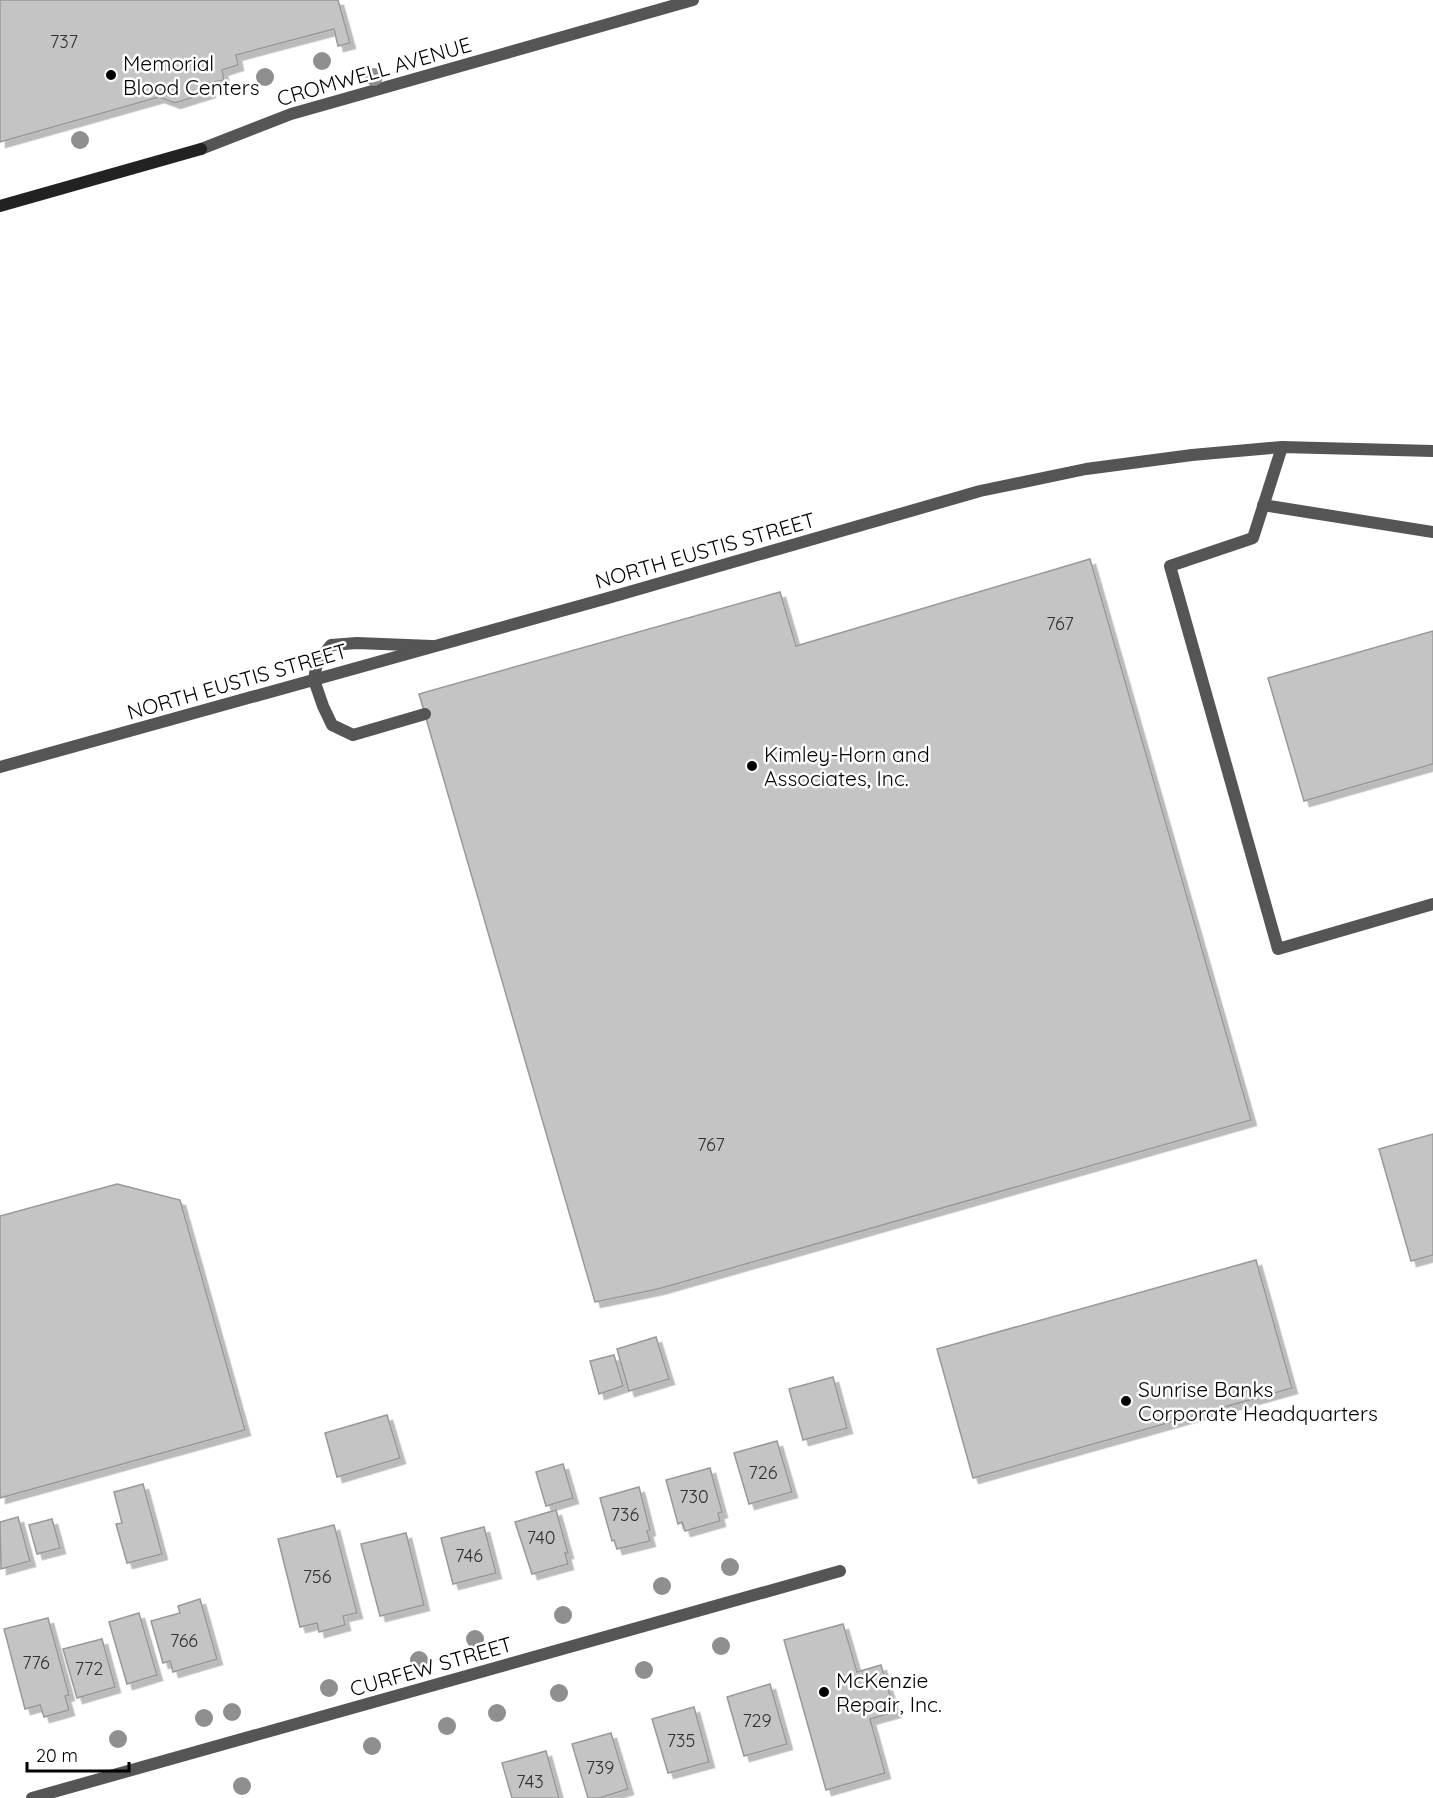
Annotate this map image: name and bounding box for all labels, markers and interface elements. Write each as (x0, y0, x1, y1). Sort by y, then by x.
house number: 737 (50, 30, 78, 53)
street label: CROMWELL AVENUE (274, 31, 474, 111)
place label: Memorial Blood Centers (123, 50, 260, 100)
marker: Memorial Blood Centers (104, 68, 118, 82)
street label: NORTH EUSTIS STREET (592, 506, 818, 594)
house number: 767 (1046, 612, 1074, 635)
street label: NORTH EUSTIS STREET (124, 637, 350, 725)
place label: Kimley-Horn and Associates, Inc. (764, 741, 930, 791)
marker: Kimley-Horn and Associates, Inc. (745, 759, 759, 773)
house number: 767 (697, 1133, 725, 1156)
place label: Sunrise Banks Corporate Headquarters (1138, 1376, 1378, 1426)
marker: Sunrise Banks Corporate Headquarters (1119, 1394, 1133, 1408)
house number: 726 (749, 1461, 778, 1484)
house number: 730 (679, 1485, 709, 1508)
house number: 736 (611, 1503, 639, 1526)
house number: 740 (527, 1526, 555, 1549)
house number: 746 (455, 1544, 483, 1567)
house number: 756 (303, 1565, 332, 1588)
house number: 766 (170, 1629, 198, 1652)
street label: CURFEW STREET (347, 1630, 515, 1702)
house number: 776 (22, 1651, 50, 1674)
house number: 772 (75, 1657, 103, 1680)
place label: McKenzie Repair, Inc. (836, 1667, 942, 1717)
marker: McKenzie Repair, Inc. (817, 1685, 831, 1699)
house number: 729 (742, 1709, 772, 1732)
house number: 735 (667, 1729, 695, 1752)
scale bar (27, 1735, 129, 1773)
text: 20 m (36, 1744, 78, 1767)
house number: 739 (586, 1756, 614, 1779)
house number: 743 (516, 1770, 544, 1793)

